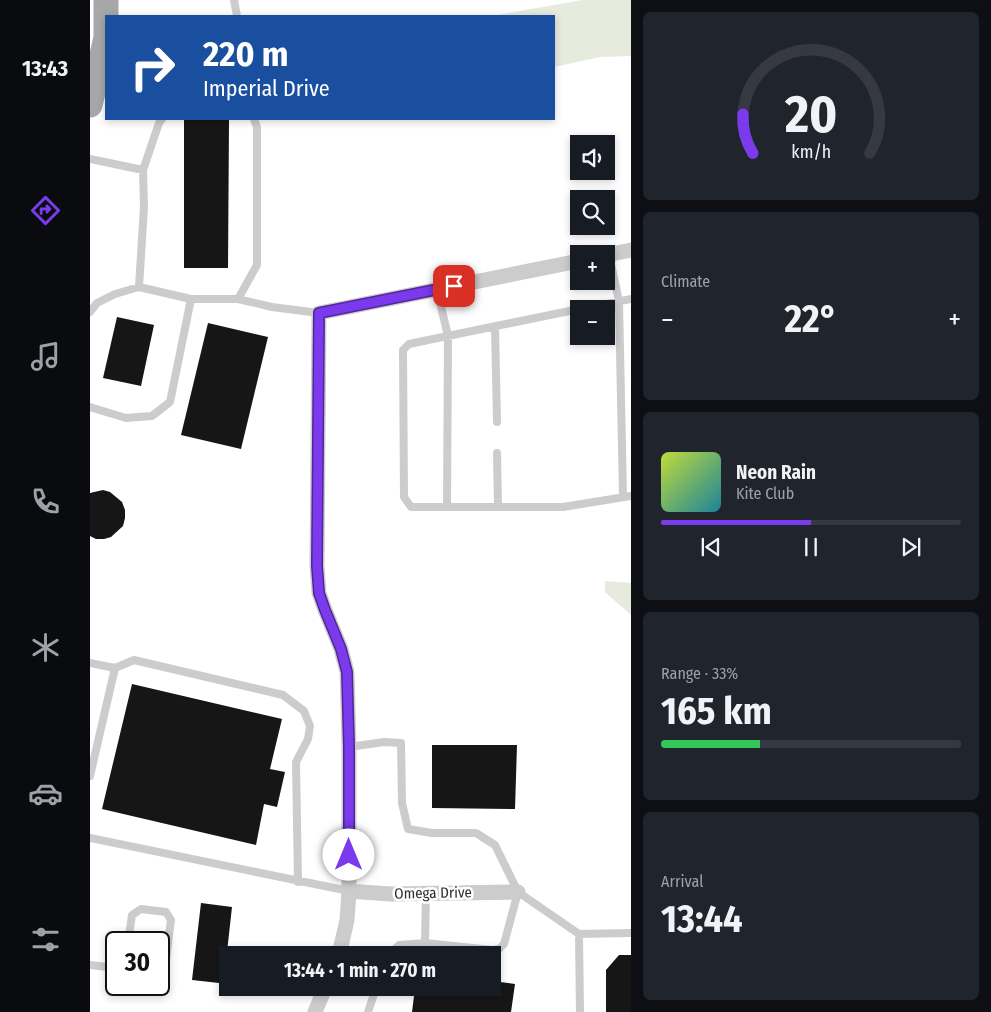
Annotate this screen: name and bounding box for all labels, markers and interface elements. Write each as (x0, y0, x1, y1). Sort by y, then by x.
text: 220 m (203, 33, 289, 75)
icon: right (120, 35, 185, 100)
text: 13:43 (22, 55, 68, 82)
text: Imperial Drive (203, 75, 330, 102)
text: 20 (784, 83, 837, 146)
map controls (570, 135, 615, 345)
button: sound (570, 135, 615, 180)
text: km/h (791, 141, 831, 163)
button: search (570, 190, 615, 235)
icon: directions (28, 193, 63, 228)
button: + (570, 245, 615, 290)
pin (433, 265, 475, 307)
icon: arrive (440, 272, 468, 300)
text: Climate (661, 272, 710, 291)
text: 22° (784, 296, 837, 342)
button: − (570, 300, 615, 345)
text: − (661, 303, 674, 336)
text: + (948, 303, 961, 336)
icon: music (28, 339, 63, 374)
text: Neon Rain (736, 461, 816, 484)
icon: phone (28, 484, 63, 519)
text: Kite Club (736, 484, 794, 503)
icon: previous (697, 533, 725, 561)
icon: pause (797, 533, 825, 561)
icon: next (897, 533, 925, 561)
icon: climate (28, 630, 63, 665)
text: Range · 33% (661, 664, 738, 683)
text: 165 km (661, 688, 772, 734)
icon: car (28, 776, 63, 811)
position arrow (322, 828, 374, 880)
text: Arrival (661, 872, 703, 891)
street label: Omega Drive (394, 883, 472, 903)
text: 13:44 (661, 896, 743, 942)
icon: filters (28, 922, 63, 957)
speed limit sign: 30 (105, 931, 170, 996)
text: 13:44 · 1 min · 270 m (284, 959, 436, 982)

